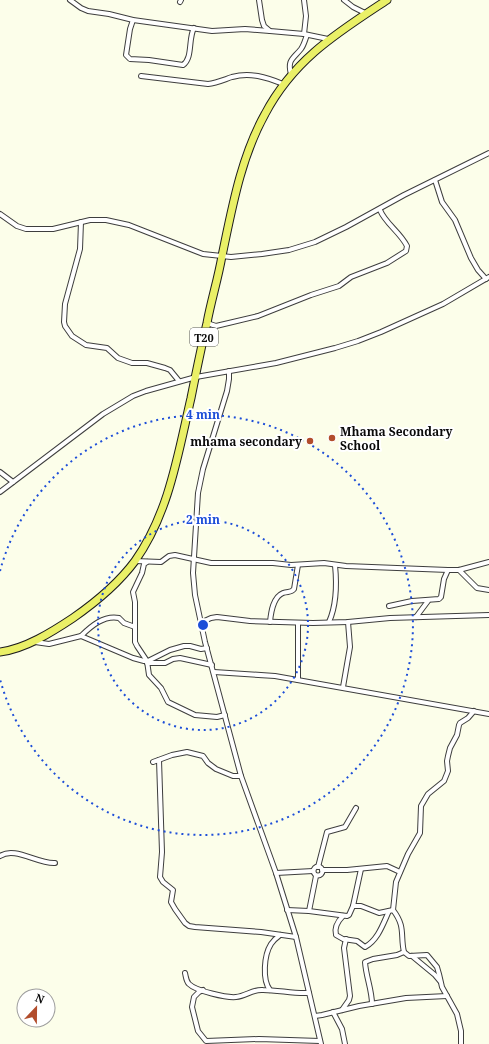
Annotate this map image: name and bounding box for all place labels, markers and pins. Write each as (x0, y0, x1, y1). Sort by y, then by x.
place label: Mhama Secondary School (340, 423, 453, 454)
place label: mhama secondary (190, 433, 302, 450)
marker: Mhama Secondary School (327, 433, 337, 443)
marker: mhama secondary (305, 436, 315, 446)
centre of rings (196, 618, 210, 632)

